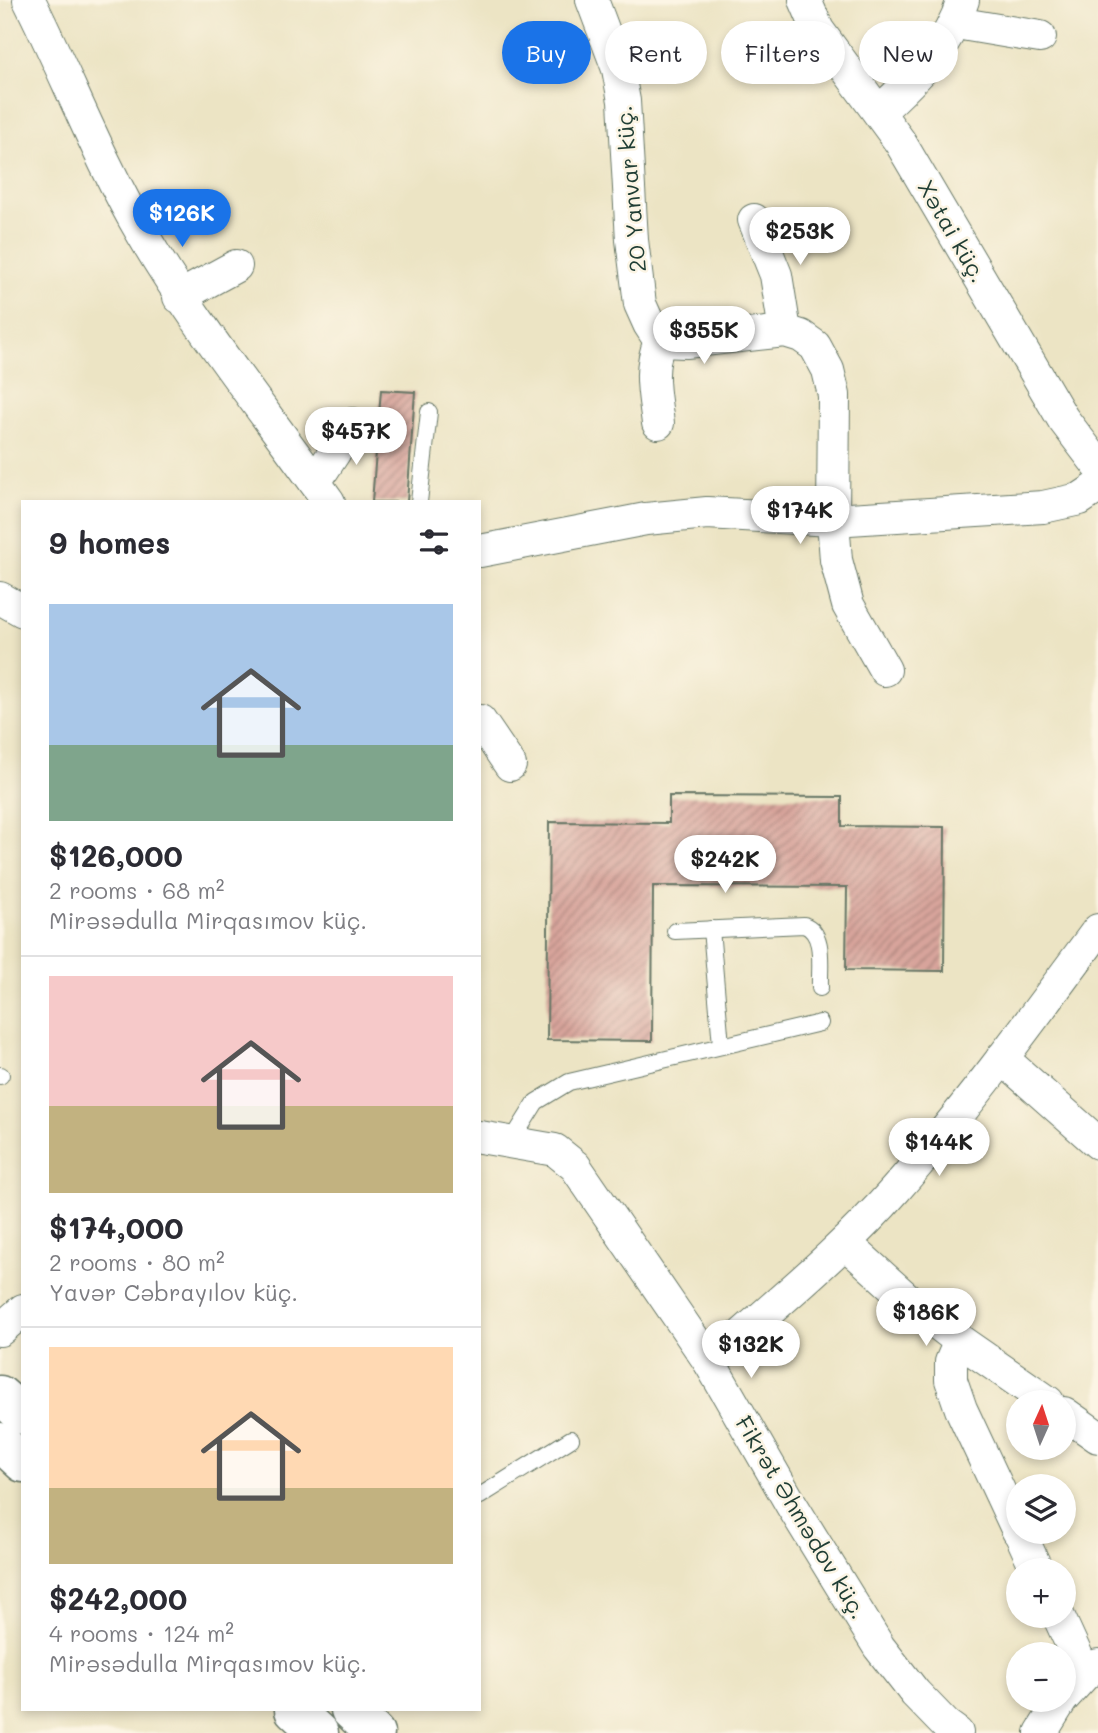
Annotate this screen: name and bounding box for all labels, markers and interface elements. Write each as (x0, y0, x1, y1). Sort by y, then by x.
chip: Buy (502, 21, 591, 84)
chip: Rent (605, 21, 707, 84)
chip: Filters (721, 21, 845, 84)
chip: New (859, 21, 958, 84)
street label: 20 Yanvar küç. (608, 104, 652, 274)
street label: Xətai küç. (912, 174, 994, 288)
pin: $126K (133, 190, 231, 249)
text: $126K (149, 197, 215, 227)
pin: $253K (751, 208, 849, 267)
text: $253K (765, 215, 835, 245)
pin: $355K (655, 306, 753, 366)
text: $355K (669, 314, 739, 344)
pin: $457K (307, 407, 405, 467)
text: $457K (321, 415, 391, 445)
pin: $174K (751, 486, 849, 546)
text: $174K (767, 494, 833, 524)
text: 9 homes (49, 522, 170, 562)
icon: filters (415, 523, 453, 561)
icon: home (188, 650, 314, 776)
text: $126,000 (49, 835, 183, 875)
pin: $242K (676, 836, 774, 895)
text: $242K (690, 843, 760, 873)
text: 2 rooms · 68 m² (49, 875, 224, 905)
text: Mirəsədulla Mirqasımov küç. (49, 905, 367, 935)
icon: home (188, 1022, 314, 1148)
pin: $144K (890, 1118, 988, 1178)
text: $144K (905, 1126, 973, 1156)
text: $174,000 (49, 1207, 184, 1247)
text: 2 rooms · 80 m² (49, 1247, 225, 1277)
text: Yavər Cəbrayılov küç. (49, 1277, 298, 1307)
pin: $186K (877, 1288, 975, 1348)
text: $186K (892, 1296, 960, 1326)
pin: $132K (702, 1320, 800, 1380)
text: $132K (718, 1328, 784, 1358)
north arrow (1006, 1390, 1076, 1460)
map controls (1006, 1390, 1076, 1712)
icon: home (188, 1393, 314, 1519)
street label: Fikrət Əhmədov küç. (729, 1410, 875, 1624)
button: layers (1006, 1474, 1076, 1544)
button: + (1006, 1558, 1076, 1628)
text: $242,000 (49, 1578, 187, 1618)
text: 4 rooms · 124 m² (49, 1618, 234, 1648)
button: − (1006, 1642, 1076, 1712)
text: Mirəsədulla Mirqasımov küç. (49, 1648, 367, 1678)

